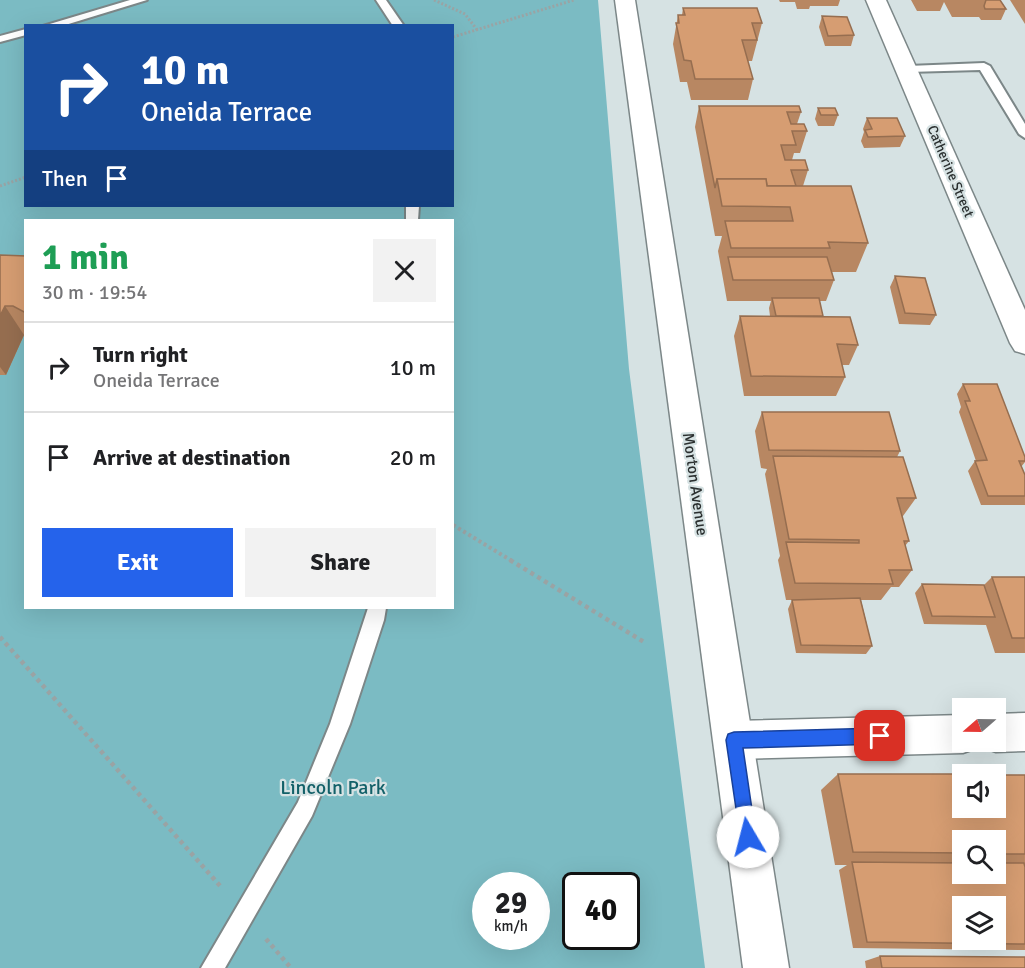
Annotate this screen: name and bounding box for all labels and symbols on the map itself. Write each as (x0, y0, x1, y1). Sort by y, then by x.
street label: Catherine Street (924, 123, 978, 220)
street label: Morton Avenue (678, 431, 712, 537)
north arrow (952, 698, 1006, 752)
pin (854, 710, 905, 761)
park label: Lincoln Park (280, 775, 386, 800)
position arrow (716, 805, 780, 869)
speed limit sign: 40 (562, 872, 640, 950)

